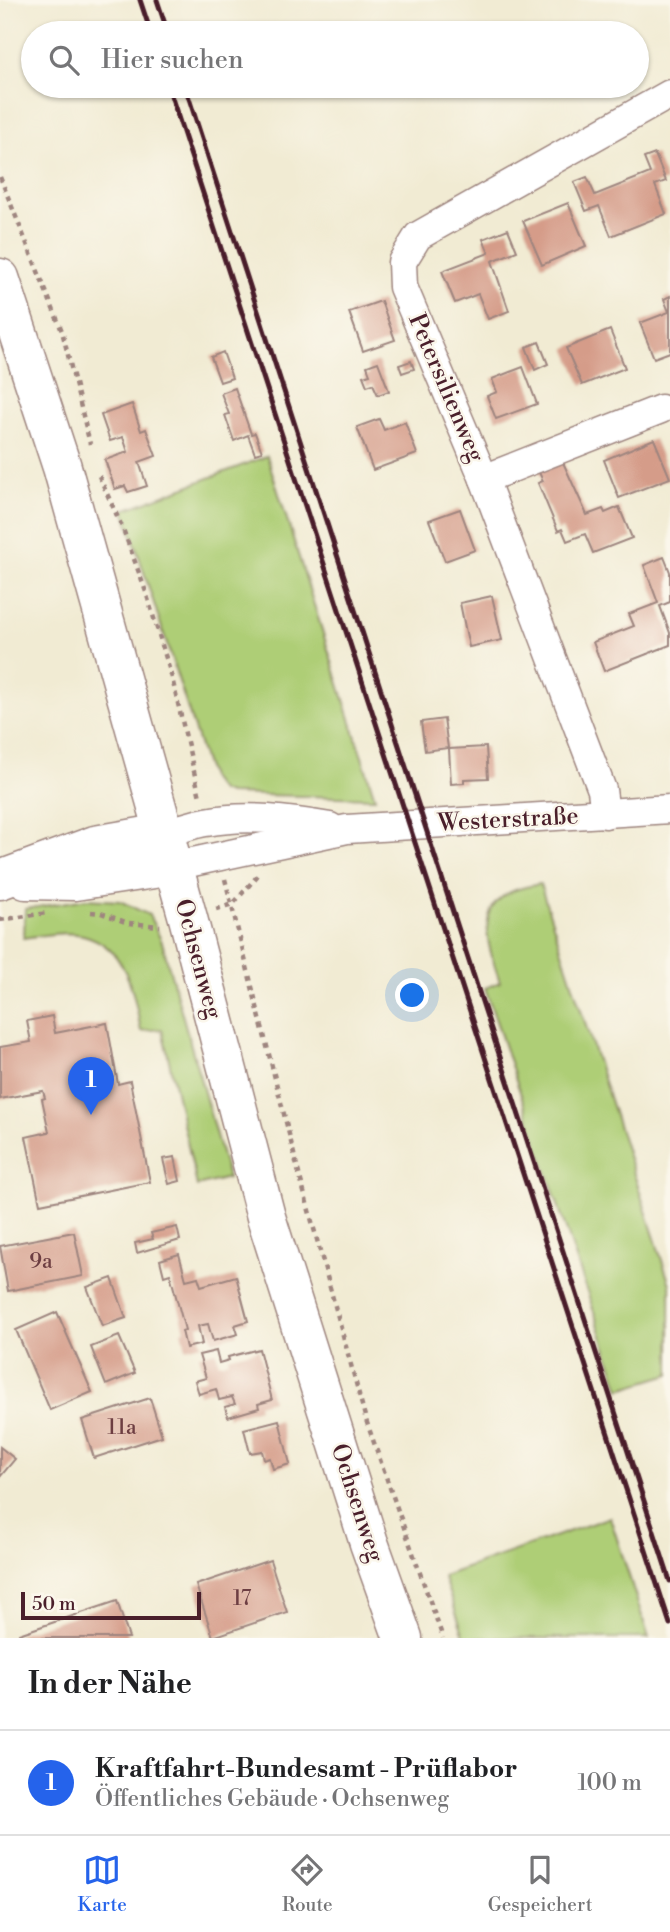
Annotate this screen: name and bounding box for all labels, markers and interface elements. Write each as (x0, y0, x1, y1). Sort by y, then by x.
search box (21, 21, 649, 98)
icon: search (45, 41, 83, 79)
text: Hier suchen (101, 44, 243, 76)
street label: Petersilienweg (401, 309, 491, 467)
street label: Westerstraße (436, 801, 579, 839)
street label: Ochsenweg (168, 896, 229, 1023)
your location (395, 978, 429, 1012)
pin: 1 (68, 1057, 114, 1115)
house number: 9a (29, 1249, 53, 1275)
house number: 11a (107, 1415, 137, 1441)
street label: Ochsenweg (324, 1440, 390, 1567)
house number: 17 (233, 1586, 252, 1612)
scale bar (21, 1589, 201, 1621)
text: 50 m (32, 1592, 76, 1616)
text: In der Nähe (28, 1665, 192, 1703)
text: Kraftfahrt-Bundesamt - Prüflabor (95, 1753, 517, 1785)
text: 1 (45, 1769, 57, 1797)
text: 100 m (577, 1769, 642, 1797)
text: Öffentliches Gebäude · Ochsenweg (95, 1785, 449, 1813)
tab: Karte (78, 1851, 127, 1917)
tab: Route (282, 1851, 333, 1917)
tab: Gespeichert (488, 1851, 592, 1917)

